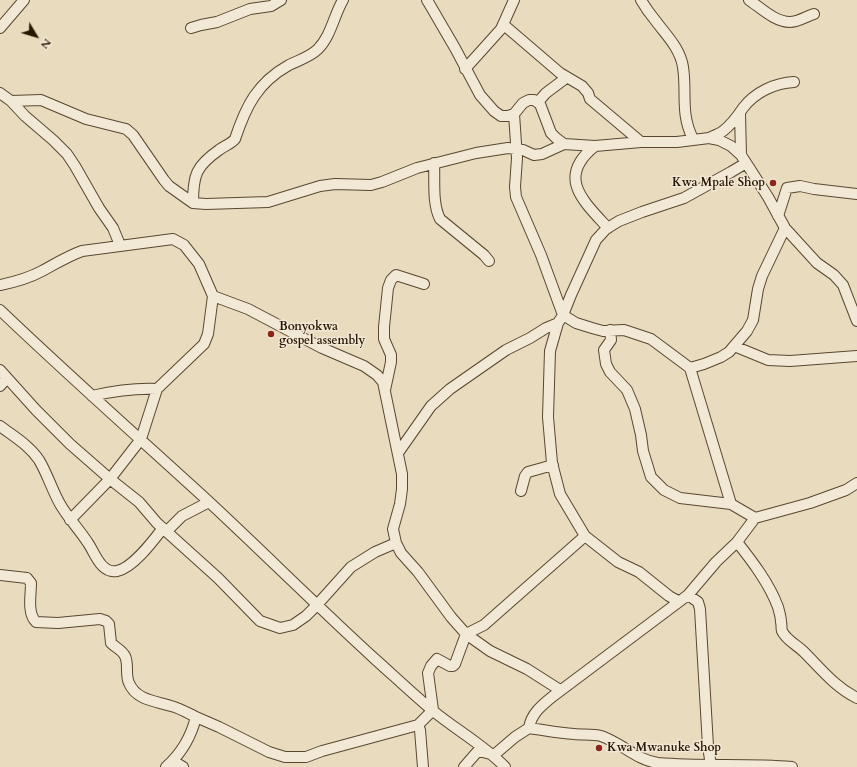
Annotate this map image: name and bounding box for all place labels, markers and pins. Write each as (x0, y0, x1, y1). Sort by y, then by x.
place label: Kwa Mpale Shop (672, 176, 765, 190)
marker: Kwa Mpale Shop (768, 178, 778, 188)
place label: Bonyokwa gospel assembly (279, 320, 365, 348)
marker: Bonyokwa gospel assembly (266, 329, 276, 339)
place label: Kwa Mwanuke Shop (607, 741, 721, 755)
marker: Kwa Mwanuke Shop (594, 743, 604, 753)

